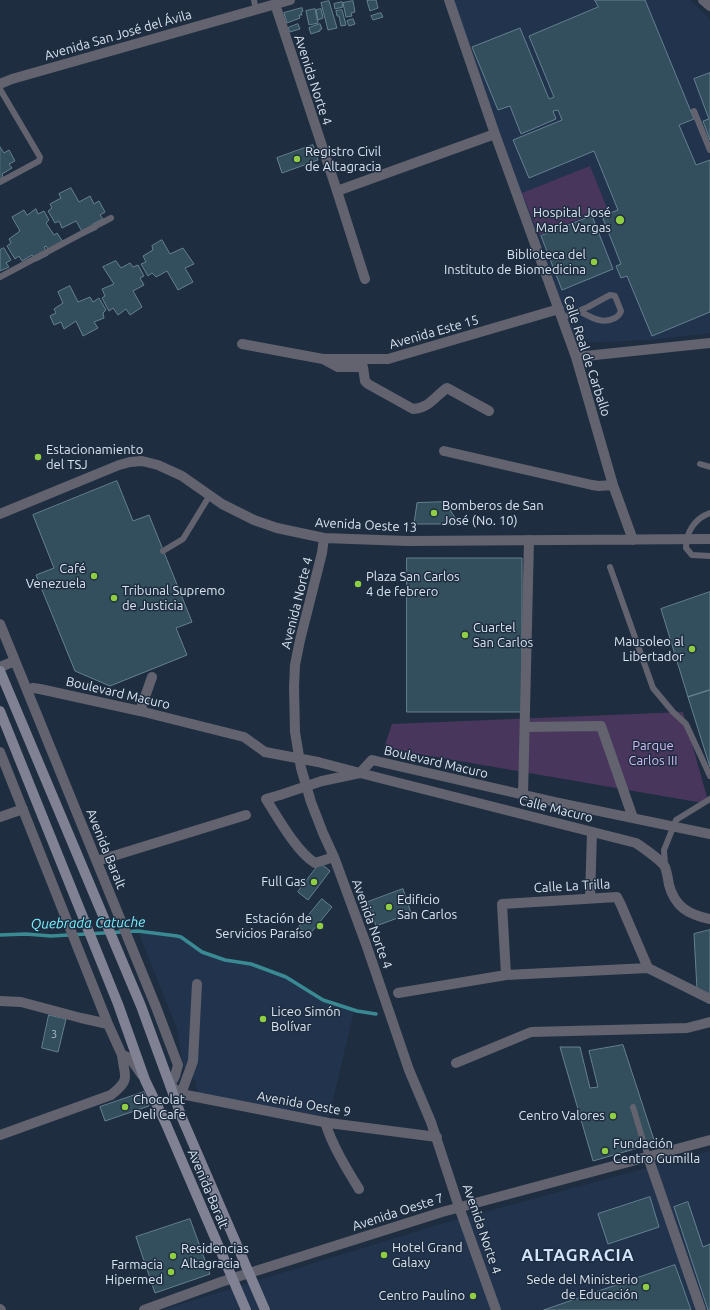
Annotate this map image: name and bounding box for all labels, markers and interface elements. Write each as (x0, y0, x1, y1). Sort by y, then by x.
street label: Avenida San José del Ávila (43, 7, 193, 63)
street label: Avenida Norte 4 (291, 33, 335, 127)
place label: Registro Civil de Altagracia (305, 144, 381, 175)
marker: Registro Civil de Altagracia (292, 154, 302, 164)
place label: Hospital José María Vargas (533, 205, 611, 236)
marker: Hospital José María Vargas (614, 214, 626, 226)
place label: Biblioteca del Instituto de Biomedicina (444, 247, 586, 278)
marker: Biblioteca del Instituto de Biomedicina (589, 257, 599, 267)
street label: Calle Real de Carballo (560, 294, 614, 418)
street label: Avenida Este 15 (387, 312, 481, 352)
place label: Estacionamiento del TSJ (46, 442, 143, 473)
marker: Estacionamiento del TSJ (33, 452, 43, 462)
place label: Bomberos de San José (No. 10) (442, 498, 544, 529)
marker: Bomberos de San José (No. 10) (429, 508, 439, 518)
street label: Avenida Oeste 13 (314, 515, 418, 535)
street label: Avenida Norte 4 (278, 556, 316, 650)
place label: Café Venezuela (26, 561, 86, 592)
place label: Plaza San Carlos 4 de febrero (366, 569, 460, 600)
marker: Café Venezuela (89, 571, 99, 581)
marker: Plaza San Carlos 4 de febrero (353, 579, 363, 589)
place label: Tribunal Supremo de Justicia (122, 583, 225, 614)
marker: Tribunal Supremo de Justicia (109, 593, 119, 603)
place label: Cuartel San Carlos (473, 620, 533, 651)
marker: Cuartel San Carlos (460, 630, 470, 640)
place label: Mausoleo al Libertador (614, 634, 684, 665)
marker: Mausoleo al Libertador (687, 644, 697, 654)
street label: Boulevard Macuro (64, 673, 172, 713)
park label: Parque Carlos III (628, 738, 678, 769)
street label: Boulevard Macuro (382, 742, 490, 782)
street label: Calle Macuro (517, 792, 595, 826)
street label: Avenida Baralt (83, 807, 129, 891)
place label: Full Gas (261, 874, 306, 890)
street label: Calle La Trilla (533, 876, 611, 896)
marker: Full Gas (309, 877, 319, 887)
street label: Avenida Norte 4 (349, 877, 395, 971)
place label: Edificio San Carlos (397, 892, 457, 923)
marker: Edificio San Carlos (384, 902, 394, 912)
place label: Estación de Servicios Paraíso (216, 911, 312, 942)
water label: Quebrada Catuche (31, 914, 145, 932)
marker: Estación de Servicios Paraíso (315, 921, 325, 931)
place label: Liceo Simón Bolívar (271, 1004, 341, 1035)
marker: Liceo Simón Bolívar (258, 1014, 268, 1024)
house number: 3 (51, 1027, 57, 1041)
street label: Avenida Oeste 9 (256, 1088, 352, 1120)
place label: Chocolat Deli Cafe (133, 1092, 186, 1123)
marker: Chocolat Deli Cafe (120, 1102, 130, 1112)
place label: Centro Valores (518, 1108, 605, 1124)
marker: Centro Valores (608, 1111, 618, 1121)
place label: Fundación Centro Gumilla (613, 1136, 700, 1167)
marker: Fundación Centro Gumilla (600, 1146, 610, 1156)
street label: Avenida Baralt (184, 1147, 232, 1231)
street label: Avenida Norte 4 (459, 1182, 505, 1276)
street label: Avenida Oeste 7 (350, 1190, 446, 1234)
place label: Hotel Grand Galaxy (392, 1240, 463, 1271)
place label: Residencias Altagracia (181, 1241, 249, 1272)
district label: ALTAGRACIA (521, 1245, 635, 1265)
marker: Hotel Grand Galaxy (379, 1250, 389, 1260)
marker: Residencias Altagracia (168, 1251, 178, 1261)
place label: Farmacia Hipermed (105, 1257, 163, 1288)
marker: Farmacia Hipermed (166, 1267, 176, 1277)
place label: Sede del Ministerio de Educación (526, 1272, 638, 1303)
marker: Sede del Ministerio de Educación (641, 1282, 651, 1292)
place label: Centro Paulino (378, 1288, 465, 1304)
marker: Centro Paulino (468, 1291, 478, 1301)

